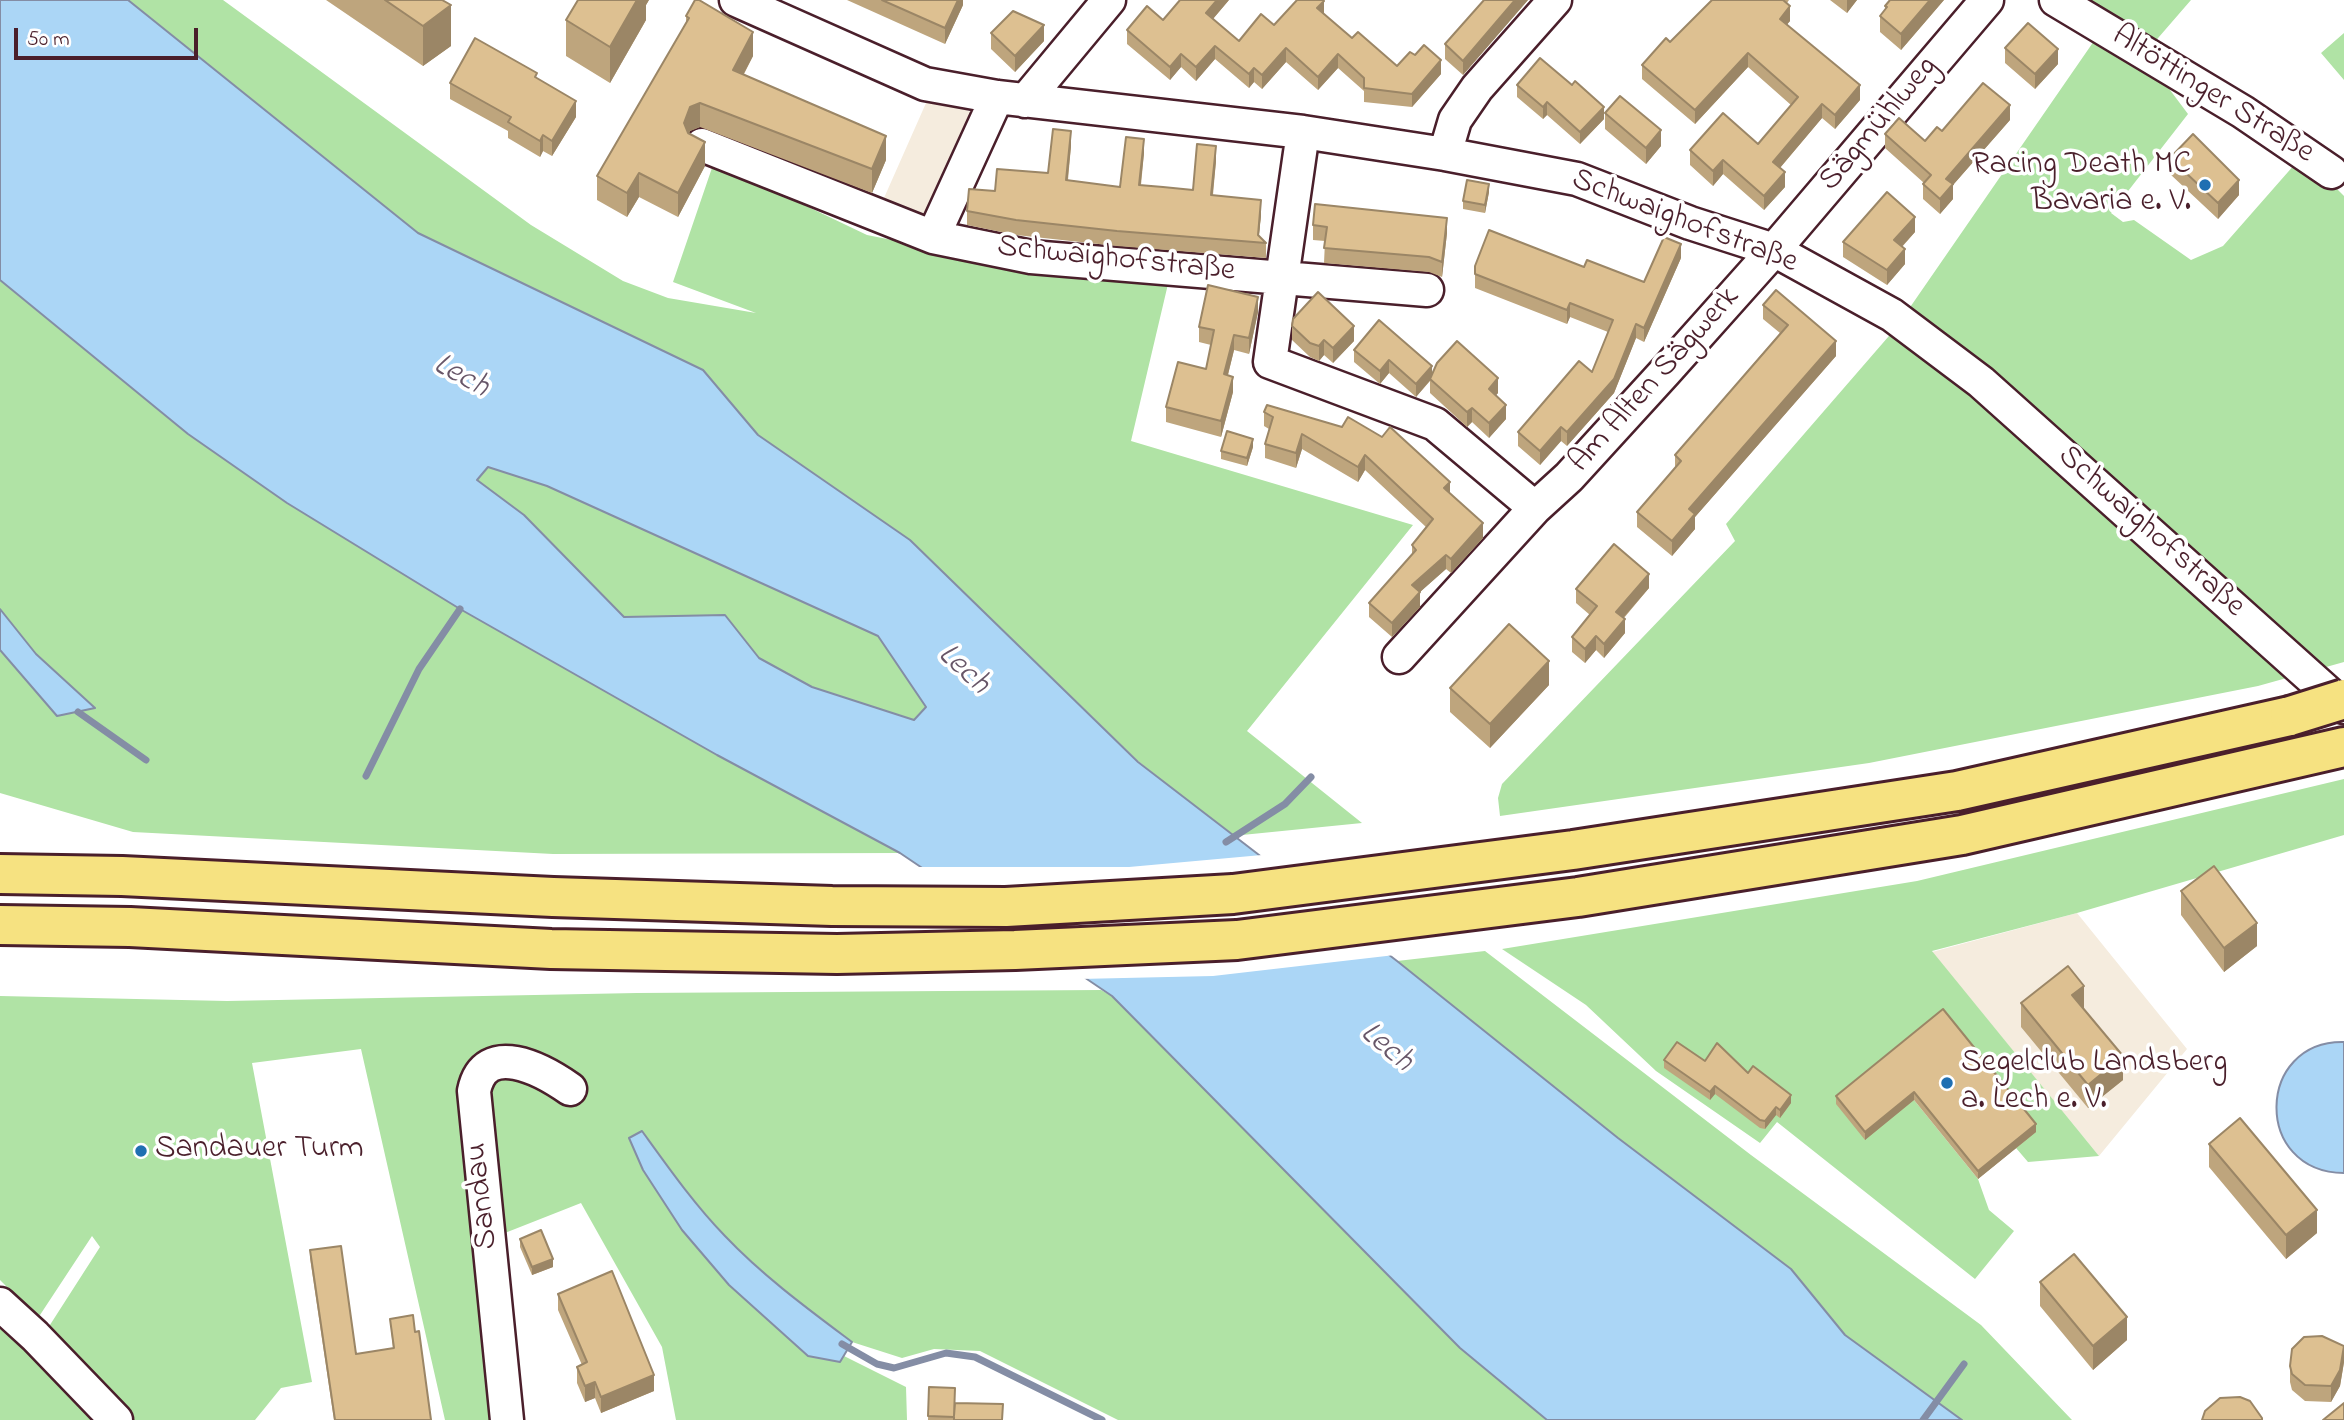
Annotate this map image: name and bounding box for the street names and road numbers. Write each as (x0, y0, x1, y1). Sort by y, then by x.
street label: Altöttinger Straße (2104, 18, 2320, 174)
street label: Sägmühlweg (1812, 50, 1948, 200)
street label: Schwaighofstraße (1566, 162, 1802, 284)
street label: Schwaighofstraße (995, 229, 1237, 293)
street label: Am Alten Sägwerk (1562, 280, 1750, 482)
street label: Schwaighofstraße (2048, 439, 2252, 627)
street label: Sandau (459, 1141, 509, 1251)

